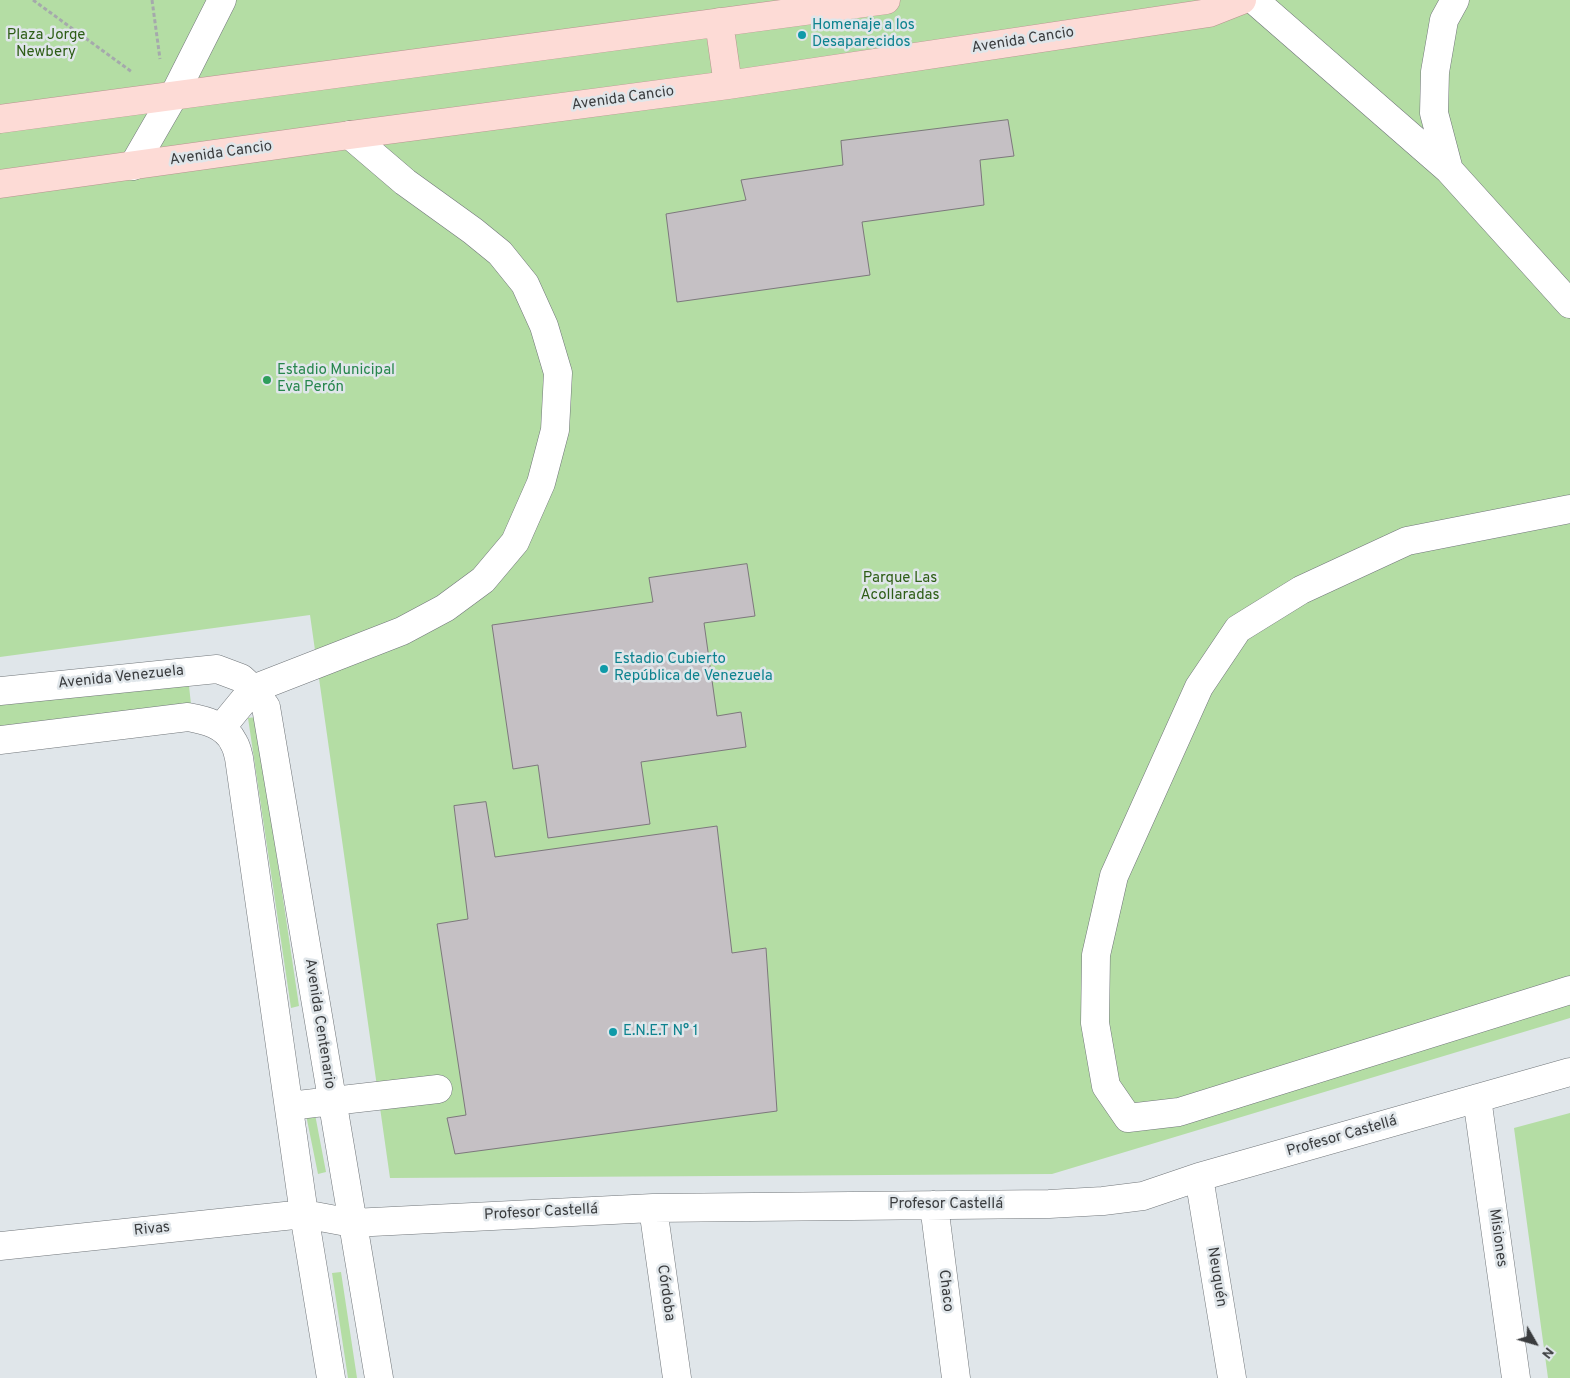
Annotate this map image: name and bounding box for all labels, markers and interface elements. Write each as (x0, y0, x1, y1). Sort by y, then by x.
place label: Homenaje a los Desaparecidos (812, 17, 915, 52)
street label: Avenida Cancio (970, 24, 1076, 58)
park label: Plaza Jorge Newbery (7, 27, 85, 62)
marker: Homenaje a los Desaparecidos (796, 29, 808, 41)
street label: Avenida Cancio (571, 83, 675, 115)
street label: Avenida Cancio (169, 138, 273, 170)
place label: Estadio Municipal Eva Perón (277, 362, 395, 397)
marker: Estadio Municipal Eva Perón (261, 374, 273, 386)
park label: Parque Las Acollaradas (861, 570, 939, 605)
place label: Estadio Cubierto República de Venezuela (614, 651, 773, 686)
street label: Avenida Venezuela (57, 662, 185, 694)
marker: Estadio Cubierto República de Venezuela (598, 663, 610, 675)
street label: Avenida Centenario (300, 957, 338, 1091)
place label: E.N.E.T N° 1 (623, 1023, 698, 1041)
marker: E.N.E.T N° 1 (607, 1026, 619, 1038)
street label: Profesor Castellá (1285, 1113, 1399, 1161)
street label: Profesor Castellá (889, 1196, 1003, 1214)
street label: Profesor Castellá (484, 1201, 598, 1225)
street label: Misiones (1484, 1208, 1510, 1268)
street label: Rivas (133, 1219, 171, 1241)
street label: Neuquén (1202, 1246, 1230, 1308)
street label: Córdoba (652, 1264, 678, 1322)
street label: Chaco (933, 1269, 957, 1313)
north arrow (1510, 1318, 1560, 1368)
text: N (1537, 1343, 1557, 1362)

